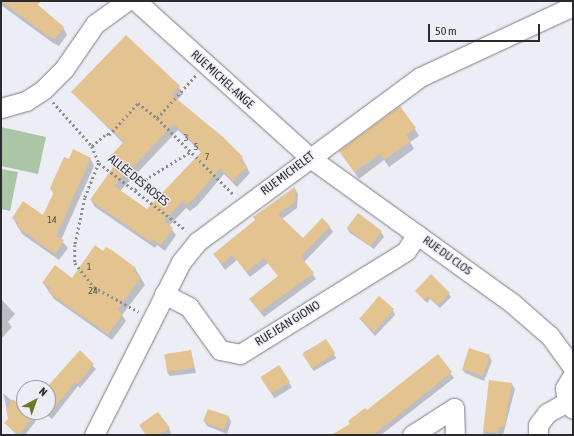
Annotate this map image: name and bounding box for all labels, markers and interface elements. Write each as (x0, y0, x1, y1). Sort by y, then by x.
scale bar (430, 16, 542, 42)
text: 50 m (435, 24, 457, 38)
street label: RUE MICHEL-ANGE (187, 48, 257, 112)
house number: 3 (184, 132, 188, 144)
house number: 5 (194, 141, 198, 153)
street label: RUE MICHELET (258, 149, 318, 199)
house number: 7 (205, 151, 209, 163)
street label: ALLÉE DES ROSES (105, 152, 171, 210)
house number: 14 (47, 214, 57, 226)
street label: RUE DU CLOS (420, 233, 474, 279)
house number: 1 (87, 261, 91, 273)
house number: 24 (88, 285, 98, 297)
street label: RUE JEAN GIONO (253, 298, 323, 350)
north arrow (16, 380, 56, 420)
text: N (37, 385, 50, 398)

